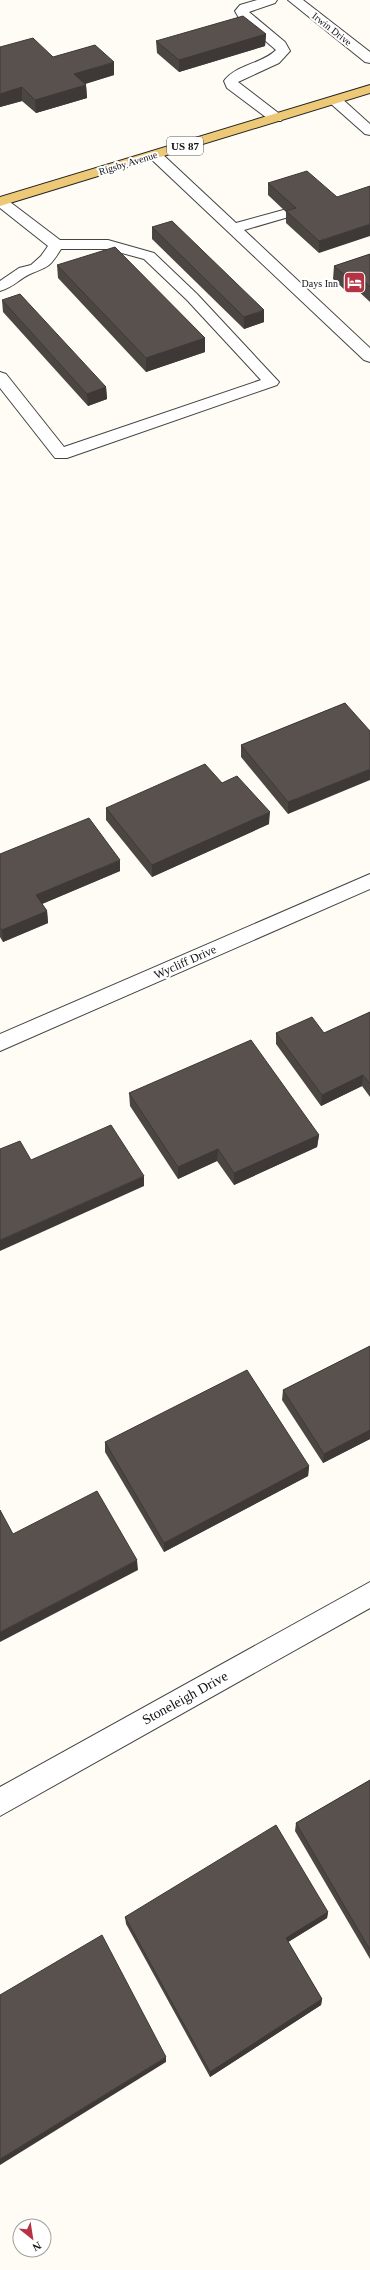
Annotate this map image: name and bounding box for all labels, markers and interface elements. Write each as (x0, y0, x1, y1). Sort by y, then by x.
street label: Irwin Drive (310, 10, 354, 48)
road number: US 87 (167, 137, 203, 155)
street label: Rigsby Avenue (97, 149, 159, 177)
hotel icon: Days Inn (341, 270, 367, 296)
place label: Days Inn (302, 278, 338, 289)
street label: Wycliff Drive (152, 942, 218, 982)
street label: Stoneleigh Drive (140, 1668, 230, 1728)
north arrow (12, 2218, 52, 2258)
text: N (31, 2239, 43, 2254)

